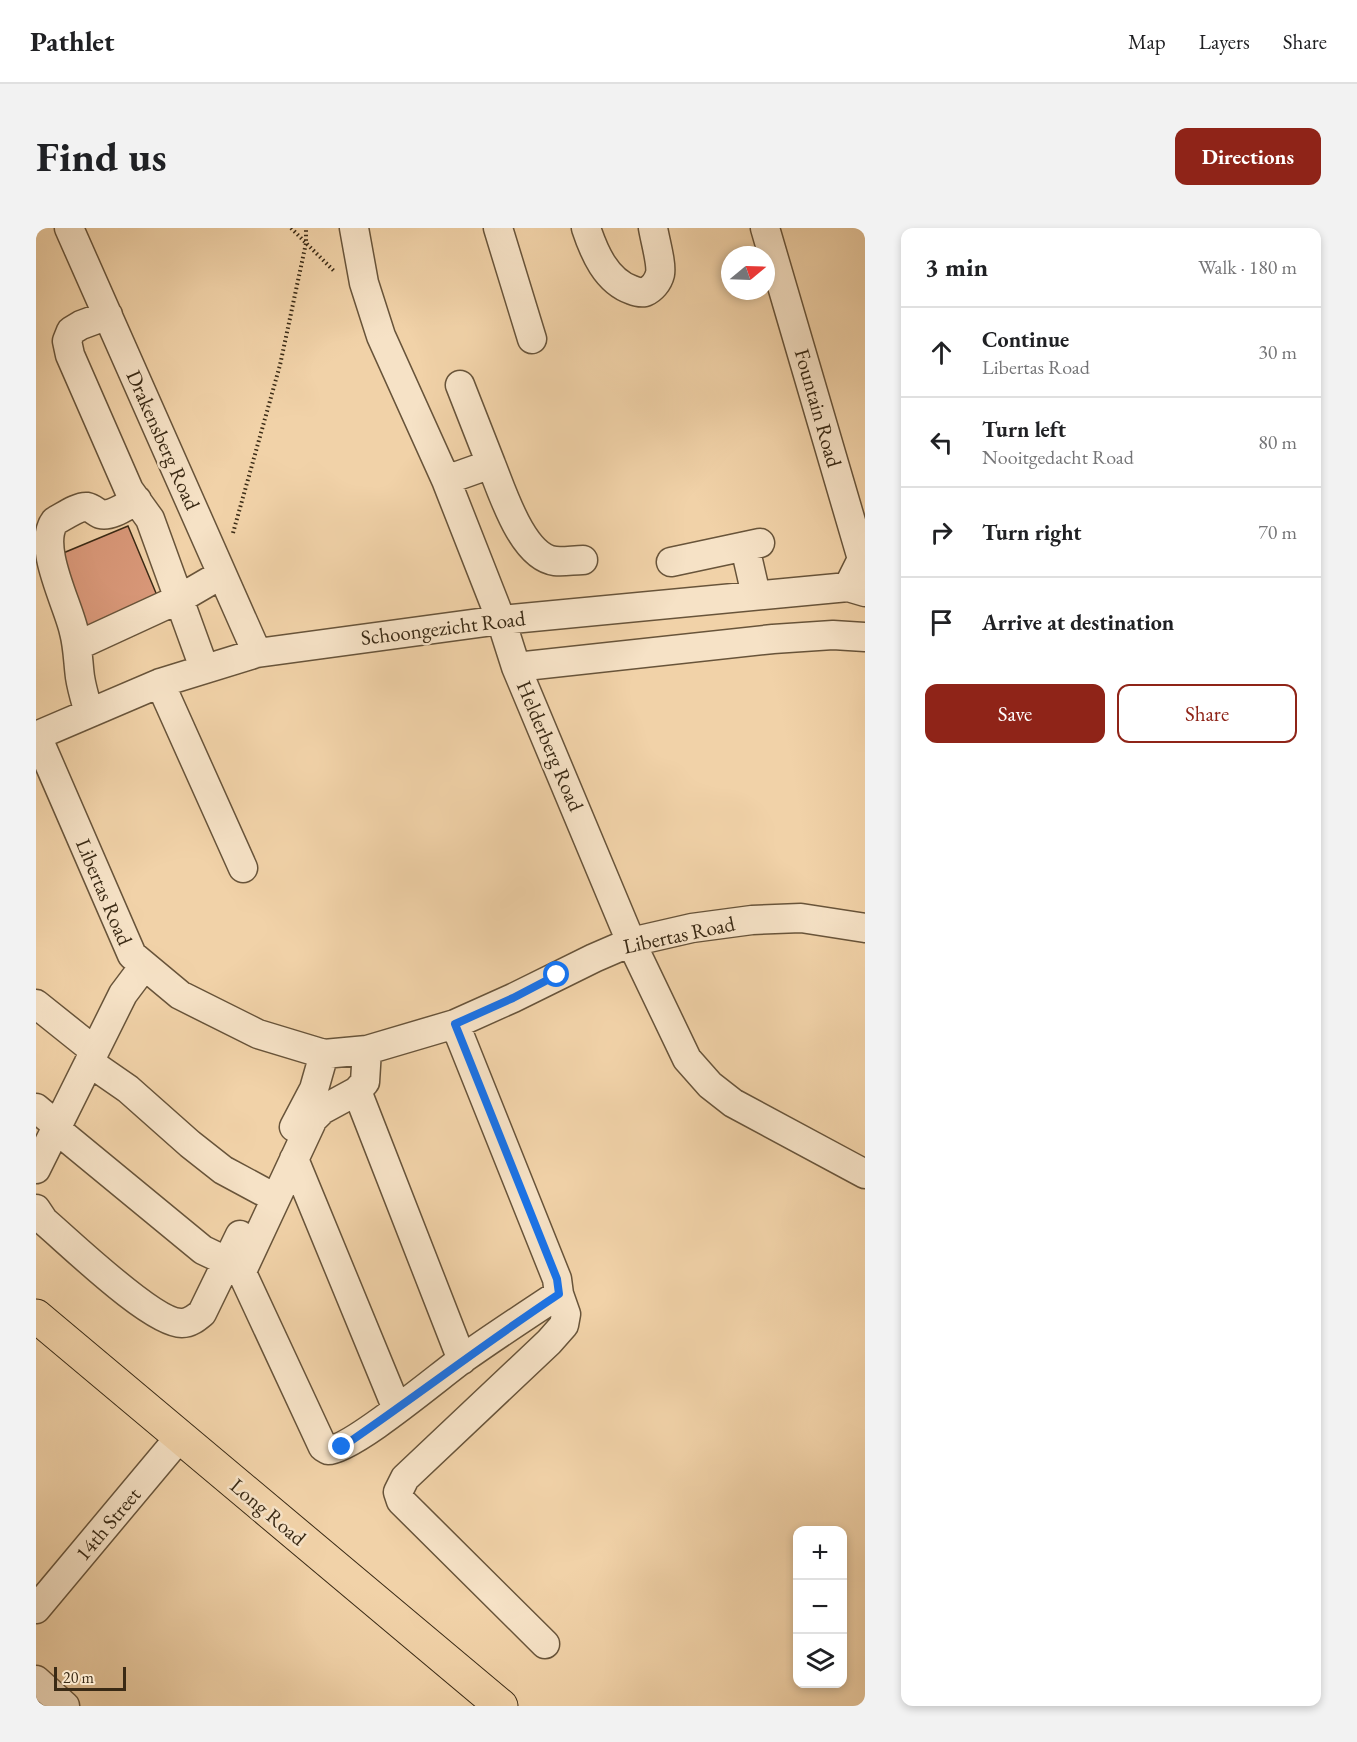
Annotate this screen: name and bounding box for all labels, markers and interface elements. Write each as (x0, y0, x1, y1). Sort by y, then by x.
text: Pathlet (30, 23, 114, 59)
text: Map (1128, 28, 1166, 55)
text: Layers (1199, 28, 1250, 55)
text: Share (1283, 28, 1327, 55)
button: Directions (1175, 128, 1321, 185)
text: Find us (36, 129, 167, 184)
north arrow (721, 246, 775, 300)
text: 3 min (925, 250, 988, 284)
text: Walk · 180 m (1198, 254, 1297, 280)
text: Continue (982, 325, 1069, 354)
icon: ahead (925, 336, 958, 369)
text: 30 m (1258, 339, 1297, 365)
street label: Fountain Road (789, 345, 848, 471)
text: Libertas Road (982, 354, 1090, 380)
street label: Drakensberg Road (121, 366, 207, 514)
text: Turn left (982, 415, 1066, 444)
icon: left (925, 426, 958, 459)
text: 80 m (1258, 429, 1297, 455)
text: Nooitgedacht Road (982, 444, 1134, 470)
icon: right (925, 516, 958, 549)
text: Turn right (982, 518, 1081, 547)
text: 70 m (1258, 519, 1297, 545)
street label: Schoongezicht Road (359, 604, 527, 651)
icon: arrive (925, 606, 958, 639)
text: Arrive at destination (982, 608, 1174, 637)
street label: Helderberg Road (511, 676, 590, 816)
button: Save (925, 684, 1105, 743)
button: Share (1117, 684, 1297, 743)
street label: Libertas Road (70, 834, 139, 950)
street label: Libertas Road (621, 909, 737, 959)
route start (543, 961, 569, 987)
route end (328, 1433, 354, 1459)
street label: Long Road (225, 1472, 312, 1551)
street label: 14th Street (69, 1481, 146, 1566)
map controls (793, 1526, 847, 1688)
button: + (793, 1526, 847, 1580)
button: − (793, 1580, 847, 1634)
button: layers (793, 1634, 847, 1688)
scale bar (54, 1664, 126, 1692)
text: 20 m (63, 1667, 94, 1688)

